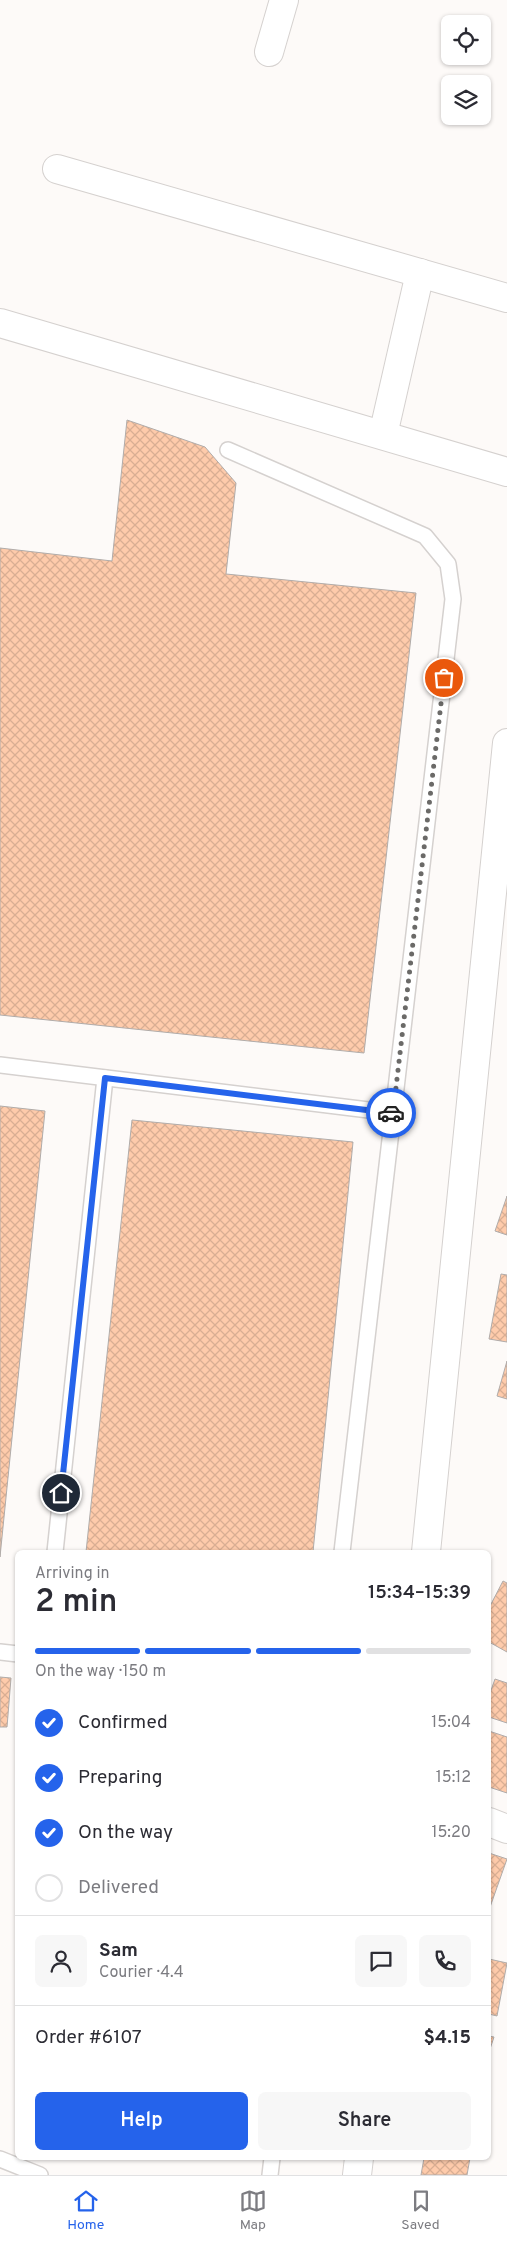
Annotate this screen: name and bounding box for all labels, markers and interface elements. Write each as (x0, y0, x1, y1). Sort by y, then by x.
map controls (441, 15, 491, 125)
button: locate (441, 15, 491, 65)
button: layers (441, 75, 491, 125)
pin (423, 657, 465, 699)
icon: bag (430, 664, 458, 692)
courier (366, 1088, 416, 1138)
icon: car (377, 1099, 405, 1127)
pin (40, 1472, 82, 1514)
icon: home (47, 1479, 75, 1507)
text: Arriving in (35, 1564, 110, 1584)
text: 15:34–15:39 (368, 1581, 471, 1605)
text: 2 min (35, 1583, 117, 1623)
text: On the way · 150 m (35, 1662, 166, 1682)
icon: check (35, 1709, 63, 1737)
text: Confirmed (78, 1711, 168, 1735)
text: 15:04 (431, 1713, 471, 1733)
icon: check (35, 1764, 63, 1792)
text: Preparing (78, 1766, 162, 1790)
text: 15:12 (436, 1768, 471, 1788)
icon: check (35, 1819, 63, 1847)
text: On the way (78, 1821, 173, 1845)
text: 15:20 (431, 1823, 471, 1843)
text: Delivered (78, 1876, 159, 1900)
button: person (35, 1935, 87, 1987)
button: chat (355, 1935, 407, 1987)
button: phone (419, 1935, 471, 1987)
text: Sam (99, 1939, 138, 1963)
text: Courier · 4.4 (99, 1963, 184, 1983)
text: Order #6107 (35, 2026, 142, 2050)
text: $4.15 (424, 2026, 471, 2050)
button: Help (35, 2092, 248, 2150)
button: Share (258, 2092, 471, 2150)
tab: Home (67, 2187, 104, 2234)
tab: Map (239, 2187, 267, 2234)
tab: Saved (401, 2187, 440, 2234)

